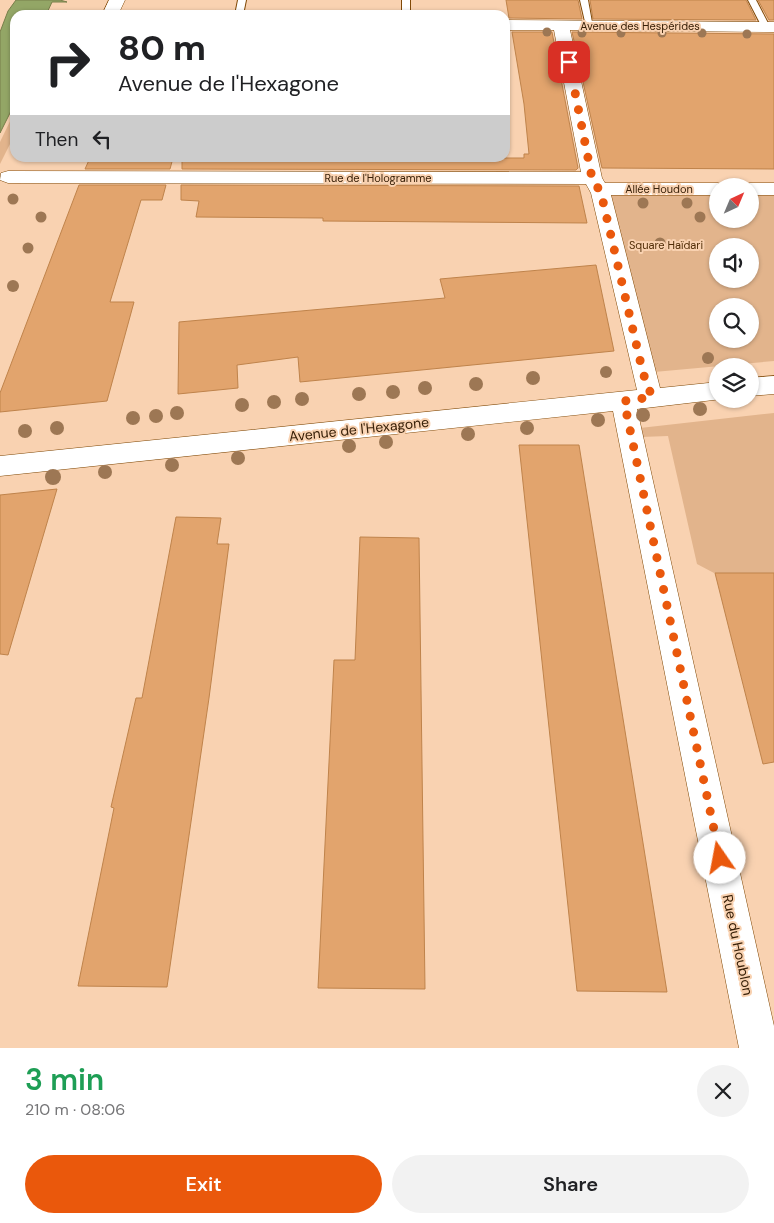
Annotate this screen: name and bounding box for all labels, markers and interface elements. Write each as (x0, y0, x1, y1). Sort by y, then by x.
street label: Avenue des Hespérides (580, 19, 700, 33)
text: 80 m (118, 25, 206, 71)
icon: right (35, 30, 100, 95)
pin (548, 41, 590, 83)
icon: arrive (555, 48, 583, 76)
text: Avenue de l'Hexagone (118, 69, 339, 98)
icon: left (88, 125, 116, 153)
text: Then (35, 127, 78, 152)
street label: Rue de l'Hologramme (324, 171, 432, 185)
north arrow (709, 178, 759, 228)
map controls (709, 178, 759, 408)
street label: Allée Houdon (625, 182, 693, 196)
park label: Square Haïdari (629, 238, 703, 252)
button: sound (709, 238, 759, 288)
button: search (709, 298, 759, 348)
button: layers (709, 358, 759, 408)
street label: Avenue de l'Hexagone (288, 413, 430, 445)
position arrow (693, 831, 745, 883)
street label: Rue du Houblon (719, 893, 757, 997)
text: 3 min (25, 1060, 104, 1099)
button: close (697, 1065, 749, 1117)
text: 210 m · 08:06 (25, 1099, 125, 1120)
button: Exit (25, 1155, 382, 1213)
button: Share (392, 1155, 749, 1213)

